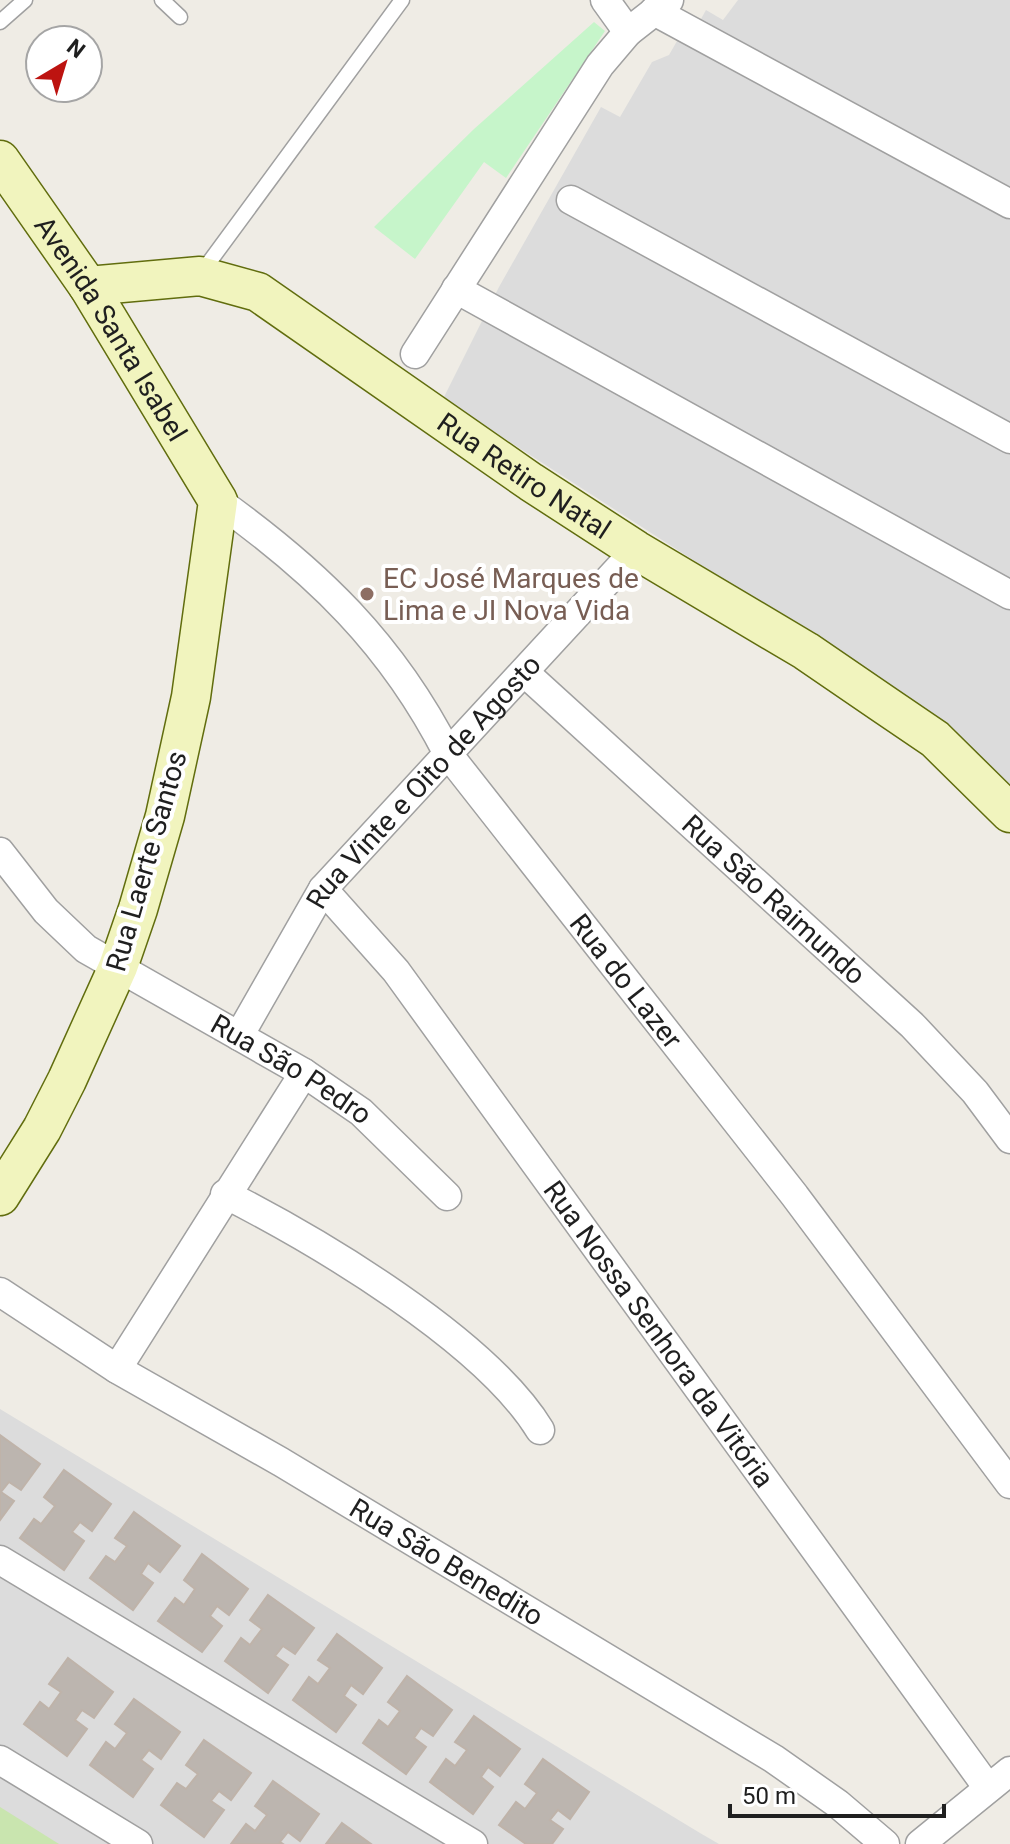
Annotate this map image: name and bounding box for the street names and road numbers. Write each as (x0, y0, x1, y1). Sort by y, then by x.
street label: Avenida Santa Isabel (27, 210, 194, 447)
street label: Rua Retiro Natal (431, 406, 617, 546)
street label: Rua Vinte e Oito de Agosto (299, 648, 548, 914)
street label: Rua Laerte Santos (99, 747, 194, 975)
street label: Rua São Raimundo (675, 808, 872, 992)
street label: Rua do Lazer (563, 907, 689, 1056)
street label: Rua São Pedro (205, 1008, 379, 1131)
street label: Rua Nossa Senhora da Vitória (537, 1175, 781, 1494)
street label: Rua São Benedito (344, 1491, 549, 1633)

